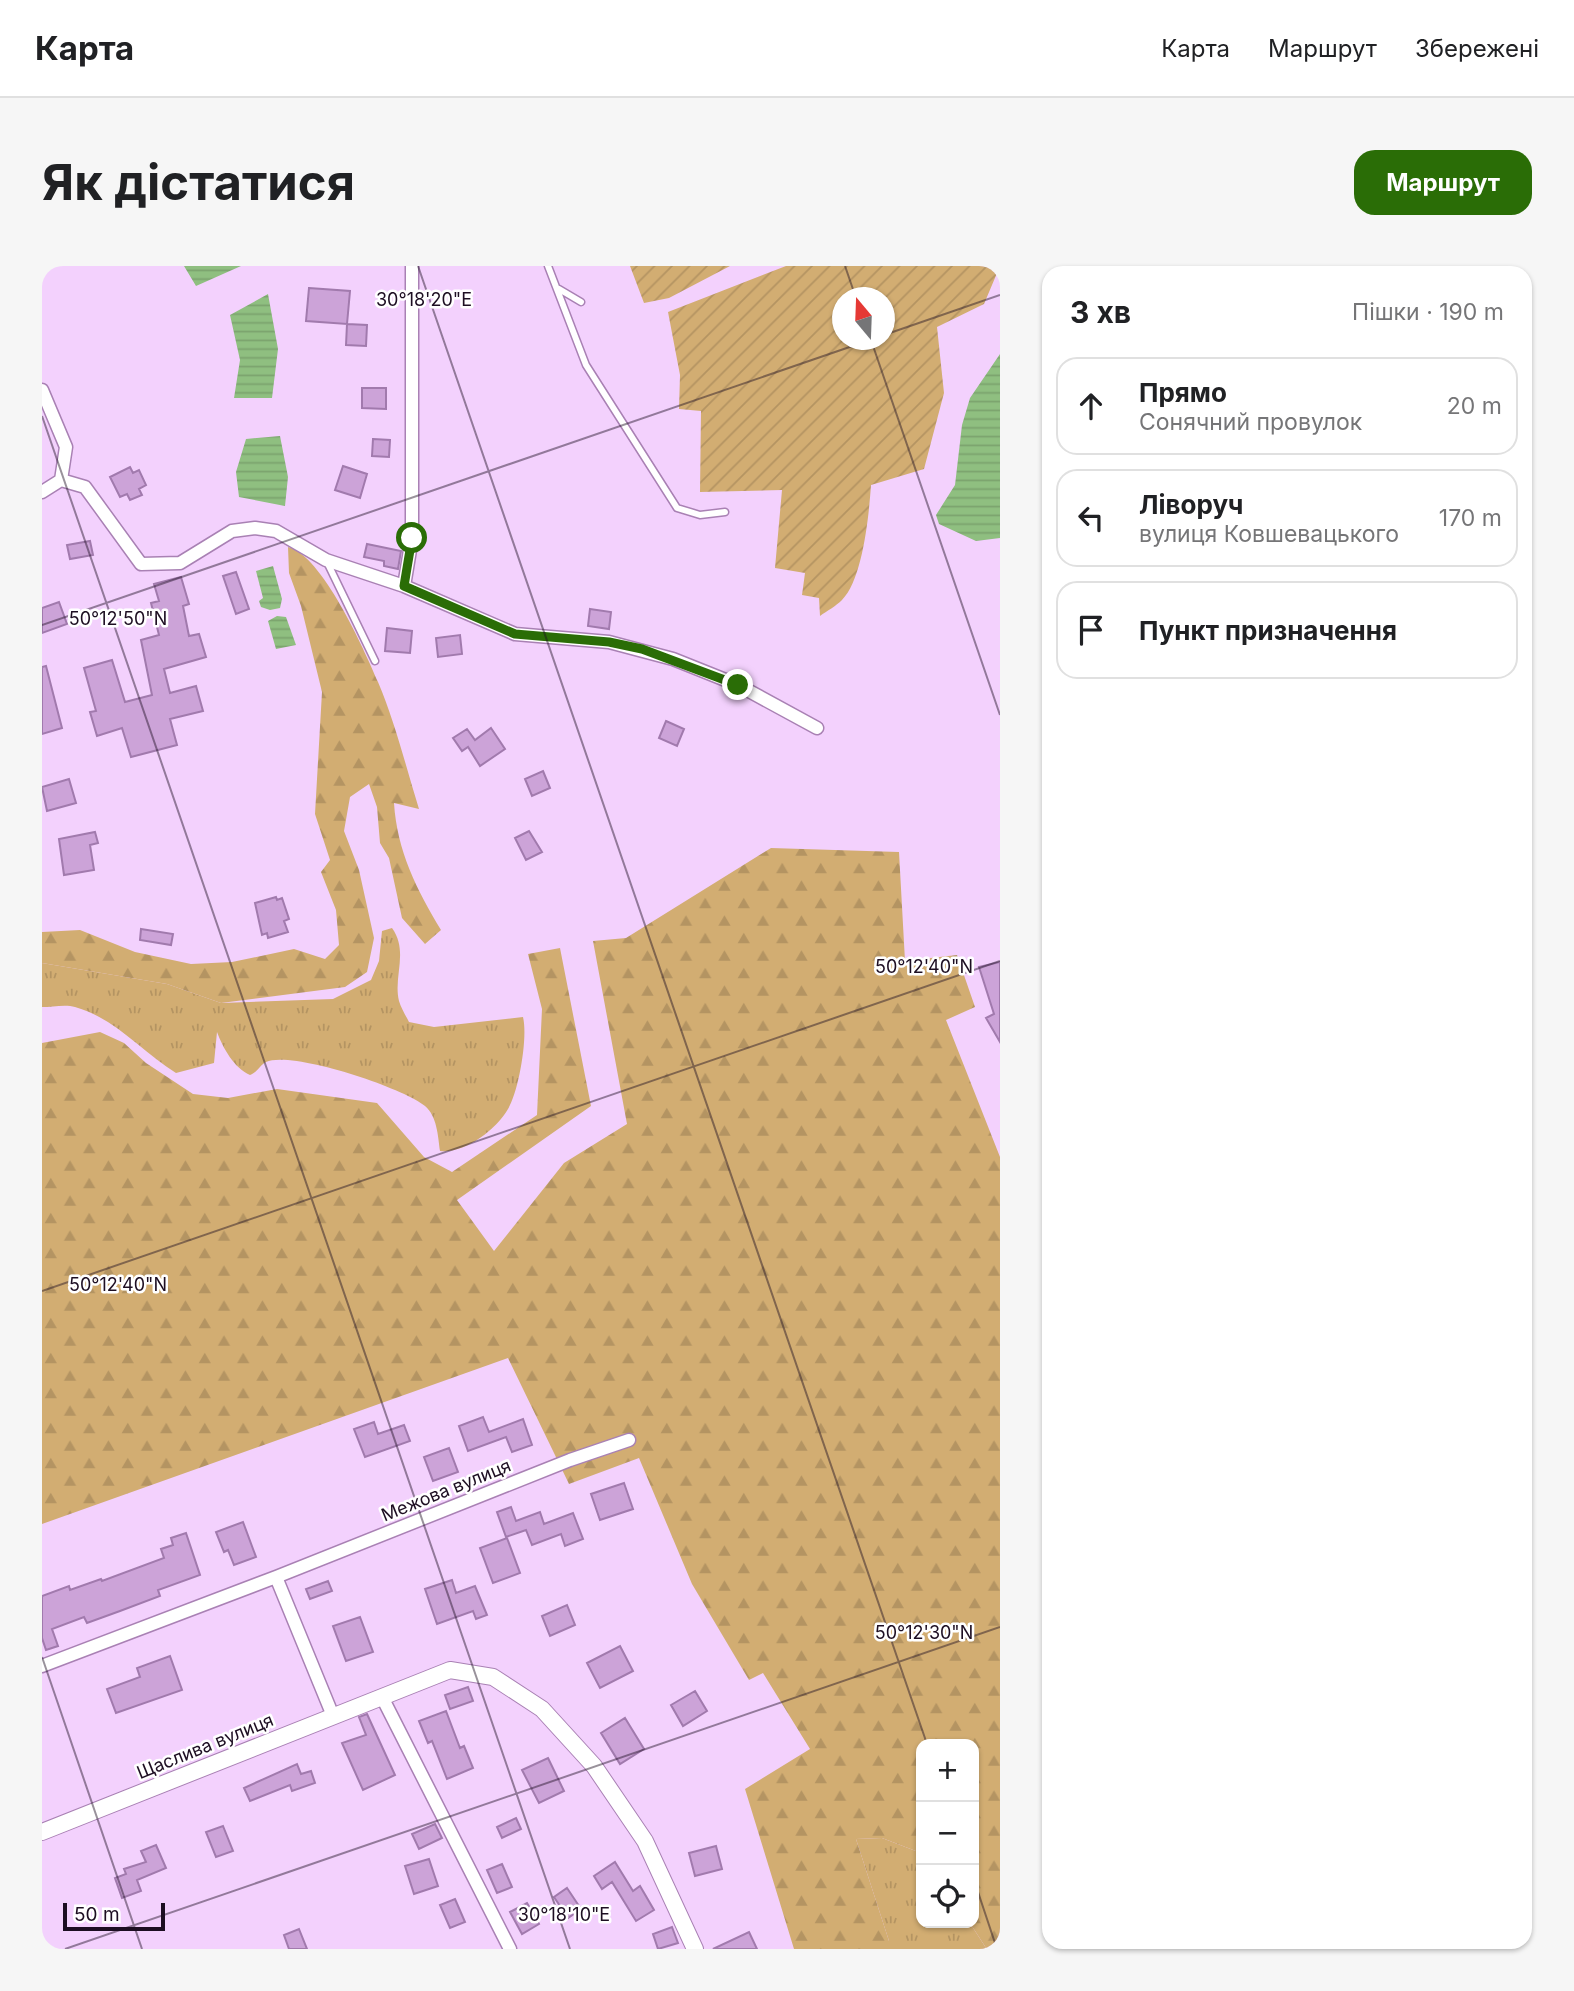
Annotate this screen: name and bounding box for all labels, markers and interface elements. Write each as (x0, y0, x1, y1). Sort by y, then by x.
text: Карта (35, 28, 134, 68)
text: Карта (1161, 34, 1230, 63)
text: Маршрут (1268, 34, 1377, 63)
text: Збережені (1415, 34, 1539, 63)
button: Маршрут (1354, 150, 1532, 215)
text: Як дістатися (42, 153, 355, 212)
north arrow (832, 287, 895, 350)
text: 30°18'20"E (376, 289, 472, 310)
text: 3 хв (1070, 294, 1131, 330)
text: Пішки · 190 m (1352, 298, 1504, 326)
text: Прямо (1139, 377, 1227, 408)
icon: ahead (1072, 387, 1110, 425)
text: 20 m (1447, 392, 1502, 420)
text: Сонячний провулок (1139, 408, 1362, 436)
text: Ліворуч (1139, 489, 1243, 520)
icon: left (1072, 499, 1110, 537)
text: 170 m (1439, 504, 1502, 532)
text: вулиця Ковшевацького (1139, 520, 1399, 548)
route start (396, 522, 427, 553)
text: 50°12'50"N (69, 608, 167, 629)
icon: arrive (1072, 611, 1110, 649)
text: Пункт призначення (1139, 615, 1397, 646)
route end (722, 669, 753, 700)
text: 50°12'40"N (875, 956, 973, 977)
text: 50°12'40"N (69, 1274, 167, 1295)
street label: Межова вулиця (378, 1454, 514, 1526)
text: 50°12'30"N (875, 1622, 973, 1643)
street label: Щаслива вулиця (134, 1709, 276, 1783)
map controls (916, 1739, 979, 1928)
button: + (916, 1739, 979, 1802)
button: − (916, 1802, 979, 1865)
button: locate (916, 1865, 979, 1928)
scale bar (63, 1900, 164, 1932)
text: 50 m (74, 1903, 120, 1926)
text: 30°18'10"E (518, 1904, 610, 1925)

